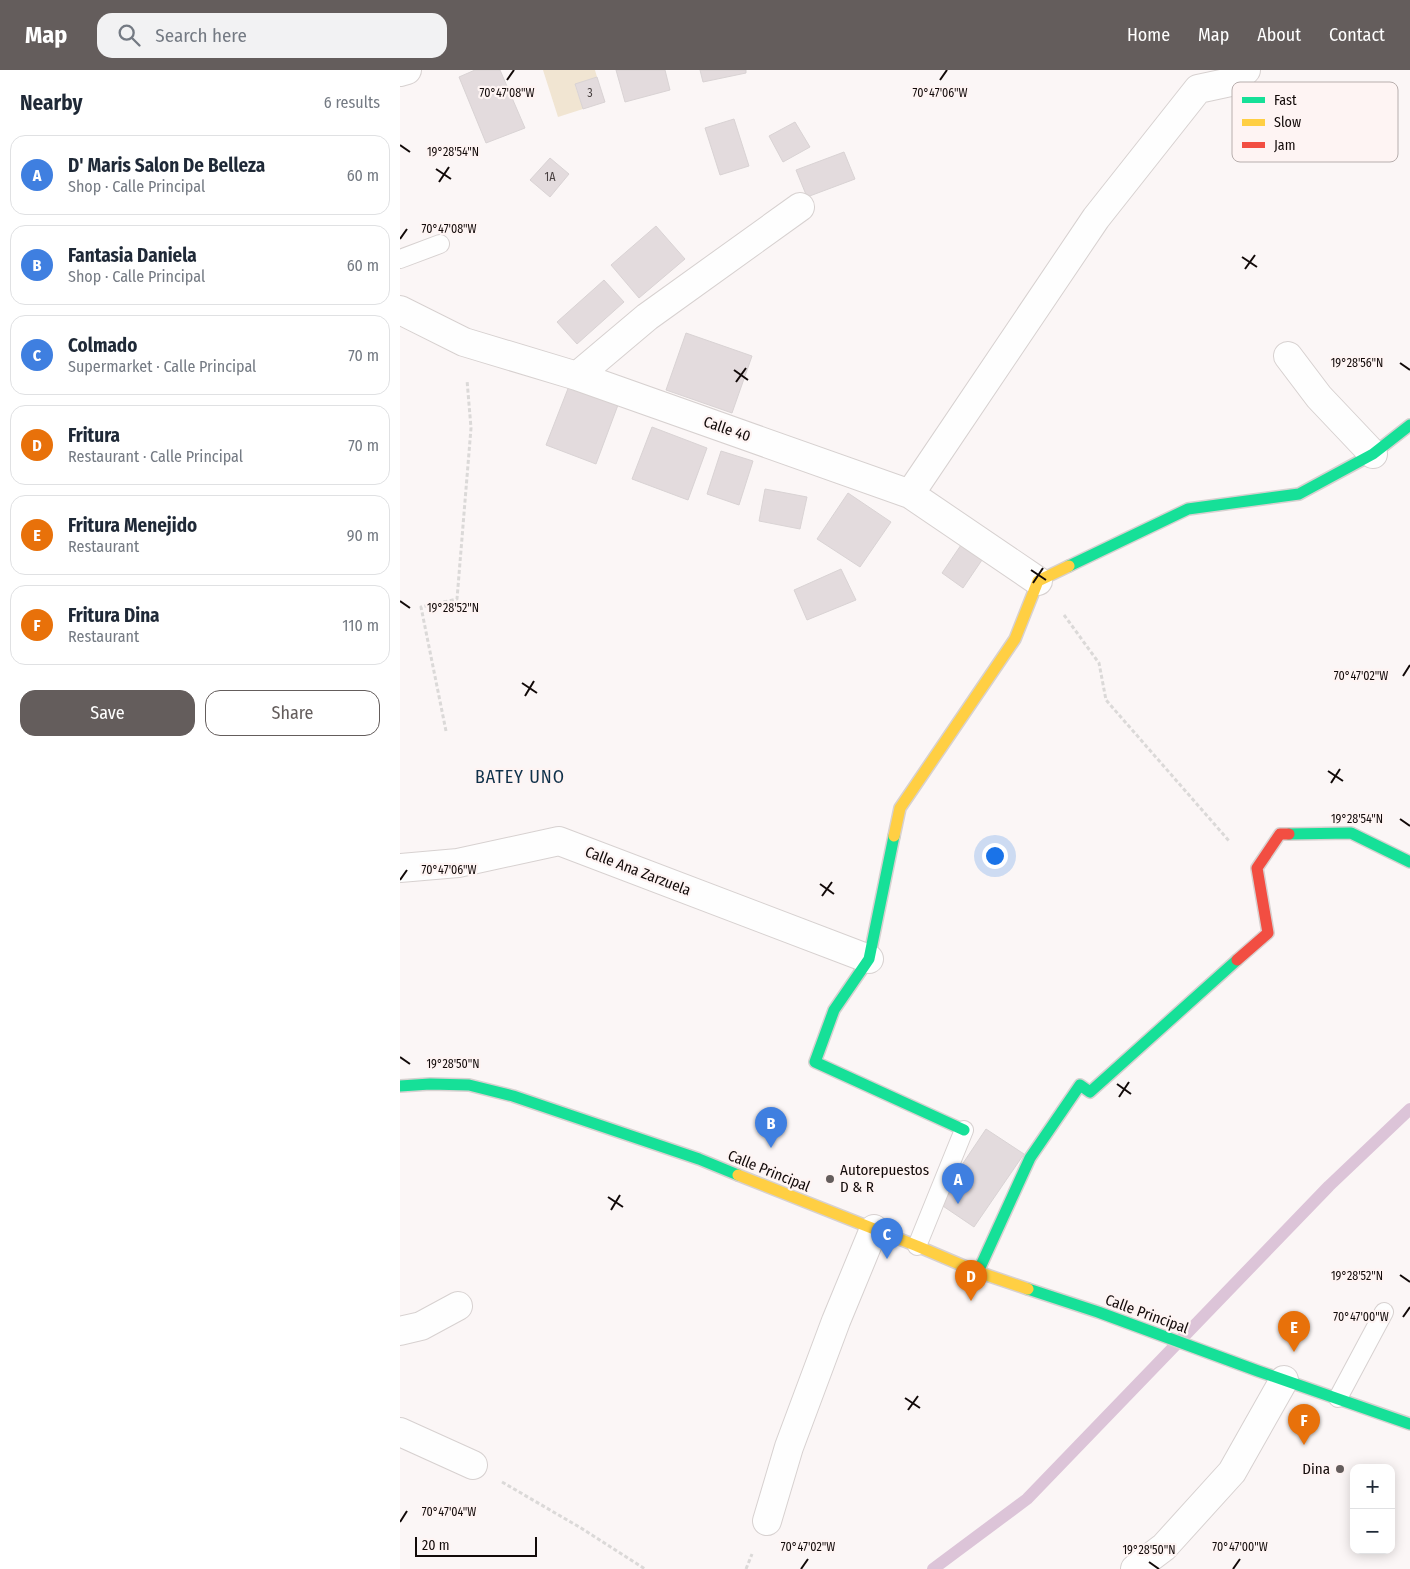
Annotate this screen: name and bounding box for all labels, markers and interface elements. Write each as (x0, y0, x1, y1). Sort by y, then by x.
search box (97, 13, 447, 58)
text: Map (25, 21, 67, 49)
icon: search (115, 21, 143, 49)
text: Search here (155, 24, 247, 47)
text: Home (1127, 24, 1170, 46)
text: Map (1198, 24, 1229, 46)
text: About (1257, 24, 1301, 46)
text: Contact (1329, 24, 1385, 46)
legend (1232, 82, 1398, 162)
text: 70°47'08"W (479, 86, 535, 100)
house number: 3 (587, 86, 593, 100)
text: 70°47'06"W (913, 86, 967, 100)
text: Nearby (20, 90, 82, 116)
text: Fast (1274, 92, 1297, 109)
text: 6 results (324, 93, 380, 112)
text: Slow (1274, 114, 1301, 131)
text: Jam (1274, 137, 1295, 154)
text: 19°28'54"N (427, 145, 479, 159)
text: D' Maris Salon De Belleza (68, 154, 265, 177)
text: A (33, 166, 41, 185)
text: 60 m (347, 166, 379, 185)
house number: 1A (545, 170, 556, 184)
text: Shop · Calle Principal (68, 177, 205, 196)
text: 70°47'08"W (421, 222, 477, 236)
text: Fantasia Daniela (68, 244, 197, 267)
text: B (33, 256, 41, 275)
text: 60 m (347, 256, 379, 275)
text: Shop · Calle Principal (68, 267, 205, 286)
text: Colmado (68, 334, 137, 357)
text: C (33, 346, 41, 365)
text: 70 m (348, 346, 379, 365)
text: 19°28'56"N (1331, 356, 1383, 370)
text: Supermarket · Calle Principal (68, 357, 256, 376)
street label: Calle 40 (701, 413, 753, 445)
text: Fritura (68, 424, 120, 447)
text: D (32, 436, 42, 455)
text: 70 m (348, 436, 379, 455)
text: Restaurant · Calle Principal (68, 447, 243, 466)
text: Fritura Menejido (68, 514, 197, 537)
text: E (33, 526, 41, 545)
text: 90 m (347, 526, 379, 545)
text: Restaurant (68, 537, 139, 556)
text: 19°28'52"N (427, 601, 479, 615)
text: Fritura Dina (68, 604, 160, 627)
text: F (33, 616, 41, 635)
text: 110 m (342, 616, 379, 635)
text: Restaurant (68, 627, 139, 646)
text: 70°47'02"W (1334, 669, 1388, 683)
button: Save (20, 690, 195, 736)
button: Share (205, 690, 380, 736)
district label: BATEY UNO (475, 766, 565, 788)
text: 19°28'54"N (1331, 812, 1383, 826)
street label: Calle Ana Zarzuela (583, 843, 693, 899)
your location (982, 843, 1008, 869)
text: 70°47'06"W (422, 863, 476, 877)
text: 19°28'50"N (426, 1057, 480, 1071)
pin: B (755, 1107, 787, 1148)
street label: Calle Principal (725, 1146, 813, 1196)
place label: Autorepuestos D & R (840, 1161, 929, 1196)
pin: A (942, 1163, 974, 1204)
marker: Autorepuestos D & R (824, 1173, 836, 1185)
pin: C (871, 1218, 903, 1259)
pin: D (955, 1260, 987, 1301)
text: 19°28'52"N (1331, 1269, 1383, 1283)
street label: Calle Principal (1103, 1291, 1191, 1337)
text: 70°47'00"W (1333, 1310, 1389, 1324)
pin: E (1278, 1311, 1310, 1352)
pin: F (1288, 1404, 1320, 1445)
place label: Dina (1302, 1460, 1330, 1478)
marker: Dina (1334, 1463, 1346, 1475)
map controls (1350, 1464, 1395, 1554)
button: + (1350, 1464, 1395, 1509)
text: 70°47'04"W (422, 1505, 476, 1519)
button: − (1350, 1509, 1395, 1554)
scale bar (415, 1534, 538, 1557)
text: 20 m (422, 1537, 450, 1554)
text: 70°47'02"W (781, 1540, 835, 1554)
text: 70°47'00"W (1212, 1540, 1268, 1554)
text: 19°28'50"N (1122, 1543, 1176, 1557)

